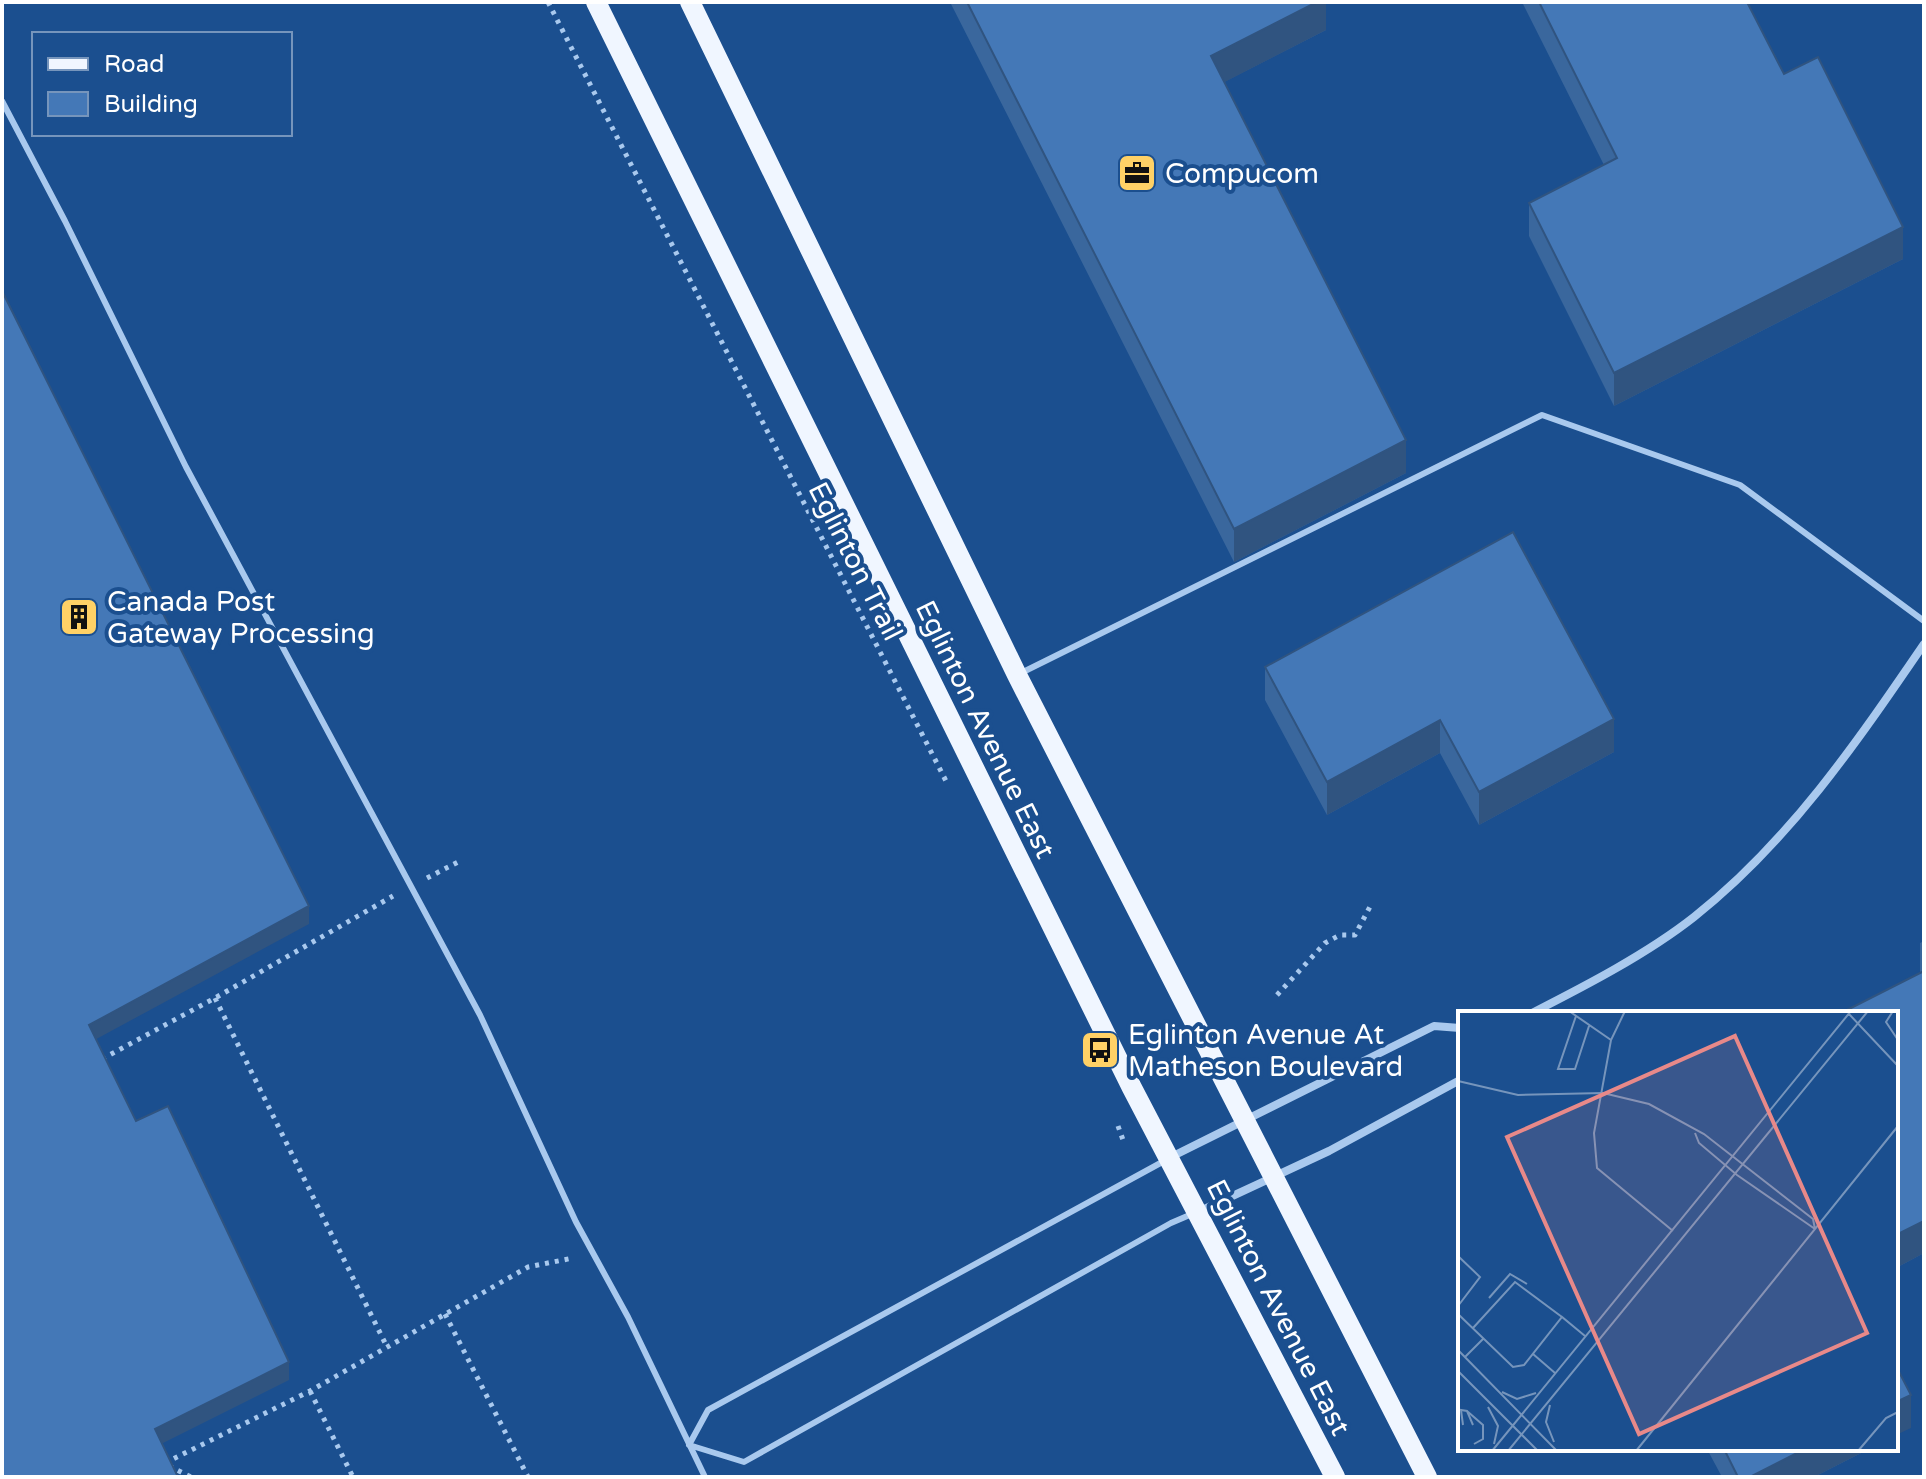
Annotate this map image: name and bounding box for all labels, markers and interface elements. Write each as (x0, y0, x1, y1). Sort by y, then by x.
legend (32, 32, 292, 136)
text: Road (104, 50, 164, 79)
text: Building (104, 90, 198, 119)
office icon: Compucom (1116, 152, 1158, 194)
place label: Compucom (1165, 157, 1319, 191)
street label: Eglinton Trail (801, 476, 910, 646)
place label: Canada Post Gateway Processing (107, 585, 375, 651)
street label: Eglinton Avenue East (908, 595, 1062, 864)
building icon: Canada Post Gateway Processing (58, 596, 100, 638)
inset map (1458, 1011, 1898, 1451)
place label: Eglinton Avenue At Matheson Boulevard (1128, 1018, 1403, 1084)
bus stop icon: Eglinton Avenue At Matheson Boulevard (1079, 1029, 1121, 1071)
street label: Eglinton Avenue East (1199, 1174, 1358, 1441)

